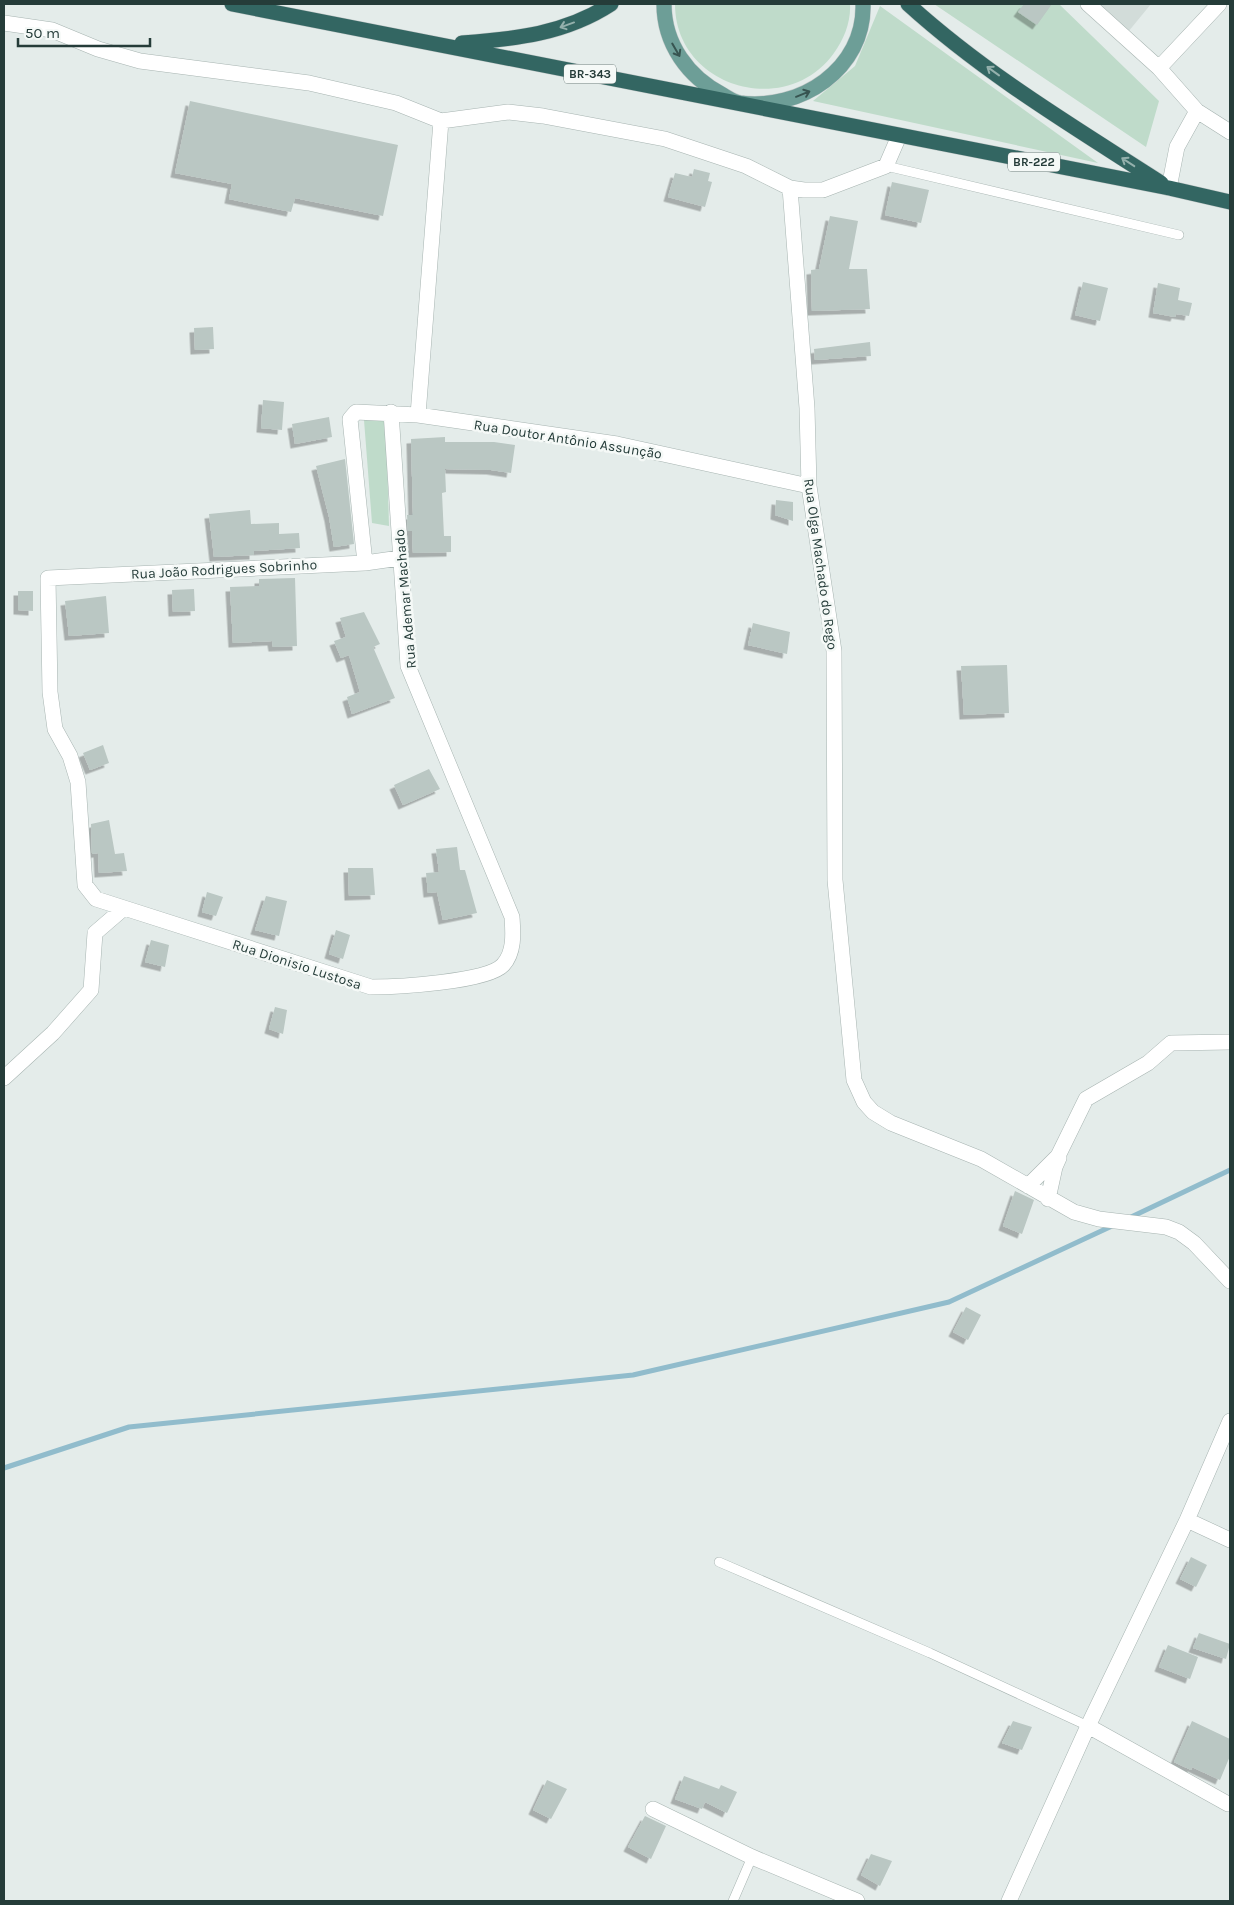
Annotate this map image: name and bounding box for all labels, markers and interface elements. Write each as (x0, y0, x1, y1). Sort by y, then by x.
scale bar (18, 15, 150, 47)
one-way arrow (560, 21, 575, 30)
text: 50 m (25, 24, 60, 42)
one-way arrow (672, 43, 682, 57)
road number: BR-343 (564, 64, 616, 84)
one-way arrow (986, 66, 1000, 76)
one-way arrow (795, 89, 810, 99)
road number: BR-222 (1008, 152, 1060, 172)
one-way arrow (1121, 157, 1135, 167)
street label: Rua Doutor Antônio Assunção (473, 416, 663, 463)
street label: Rua Olga Machado do Rego (800, 477, 841, 651)
street label: Rua Ademar Machado (391, 529, 420, 669)
street label: Rua João Rodrigues Sobrinho (131, 556, 317, 583)
street label: Rua Dionisio Lustosa (230, 936, 363, 993)

